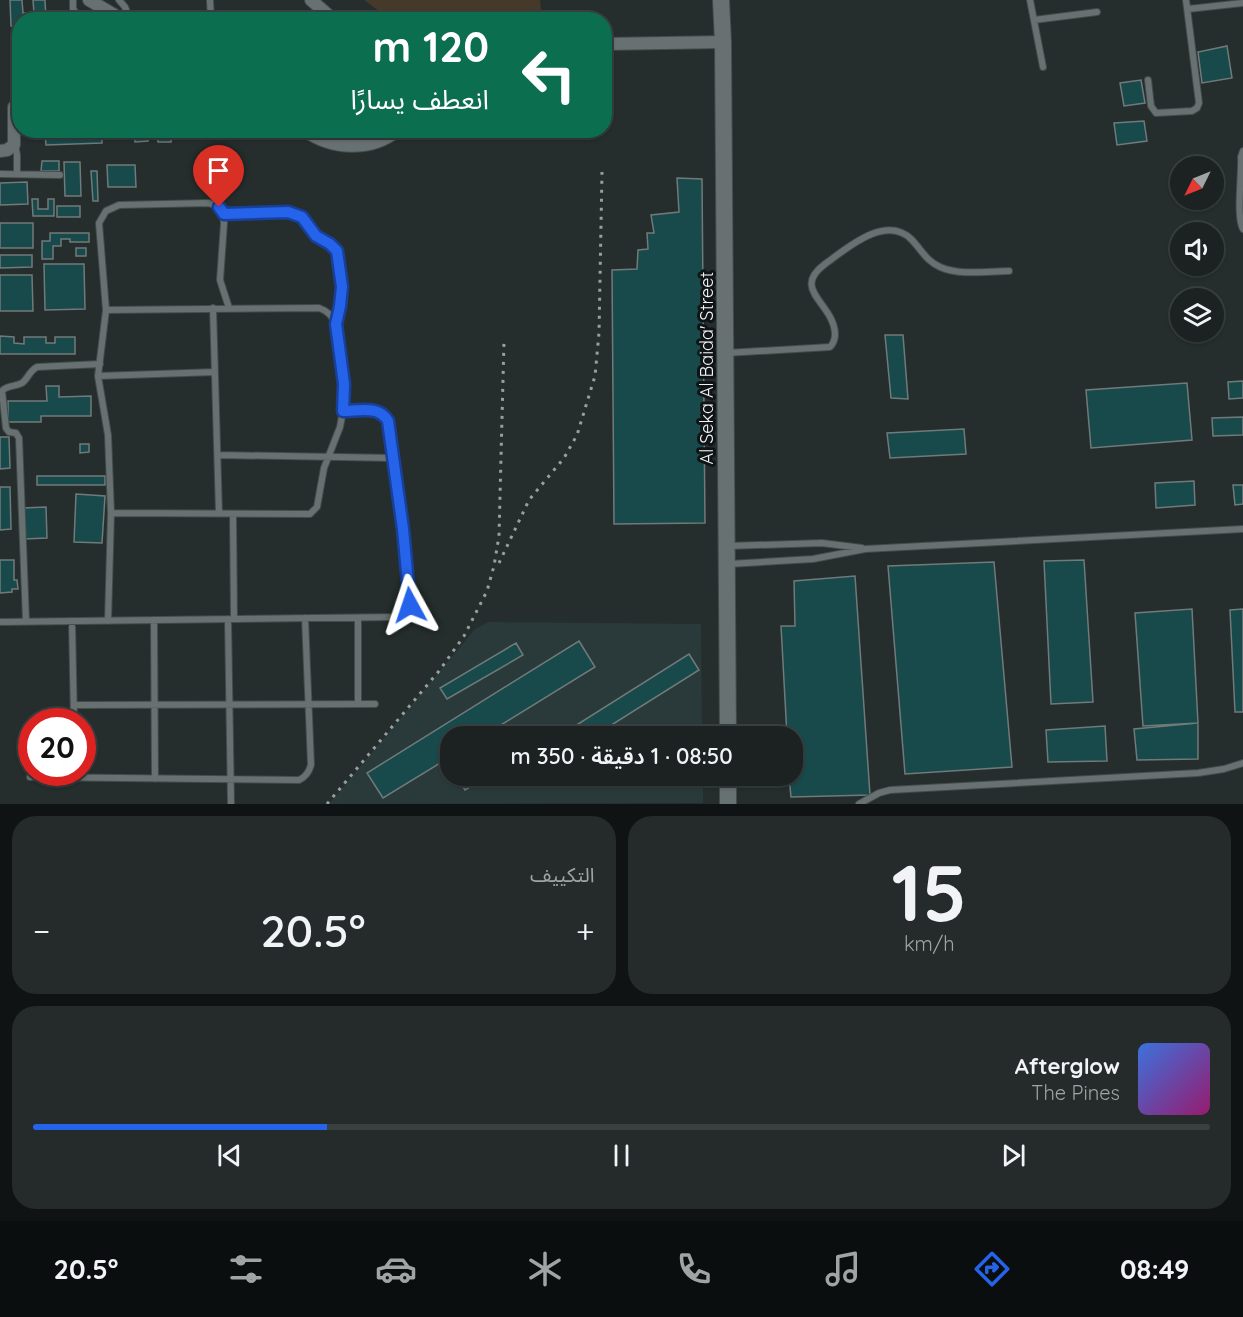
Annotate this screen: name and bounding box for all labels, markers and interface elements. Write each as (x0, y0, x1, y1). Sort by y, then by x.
text: 120 m (372, 20, 489, 73)
icon: left (510, 36, 588, 114)
text: انعطف يسارًا (351, 82, 489, 116)
pin (193, 145, 244, 207)
icon: arrive (202, 154, 235, 187)
north arrow (1170, 156, 1224, 210)
map controls (1170, 156, 1224, 342)
button: sound (1170, 222, 1224, 276)
street label: Al Seka Al Baida' Street (695, 272, 718, 464)
button: layers (1170, 288, 1224, 342)
position arrow (378, 573, 442, 637)
speed limit sign: 20 (18, 708, 96, 786)
text: 08:50 · 1 دقيقة · 350 m (510, 742, 733, 770)
text: 15 (892, 843, 967, 941)
text: التكييف (530, 862, 595, 887)
text: 20.5° (260, 902, 366, 958)
text: − (33, 910, 50, 951)
text: + (576, 910, 594, 951)
text: km/h (904, 931, 955, 956)
text: Afterglow (1015, 1052, 1120, 1080)
text: The Pines (1031, 1080, 1120, 1105)
icon: previous (213, 1139, 246, 1172)
icon: pause (605, 1139, 638, 1172)
icon: next (997, 1139, 1030, 1172)
icon: filters (225, 1248, 267, 1290)
icon: car (375, 1248, 417, 1290)
icon: climate (524, 1248, 566, 1290)
icon: phone (673, 1248, 715, 1290)
icon: music (822, 1248, 864, 1290)
icon: directions (971, 1248, 1013, 1290)
text: 20.5° (54, 1252, 118, 1286)
text: 08:49 (1120, 1252, 1189, 1286)

